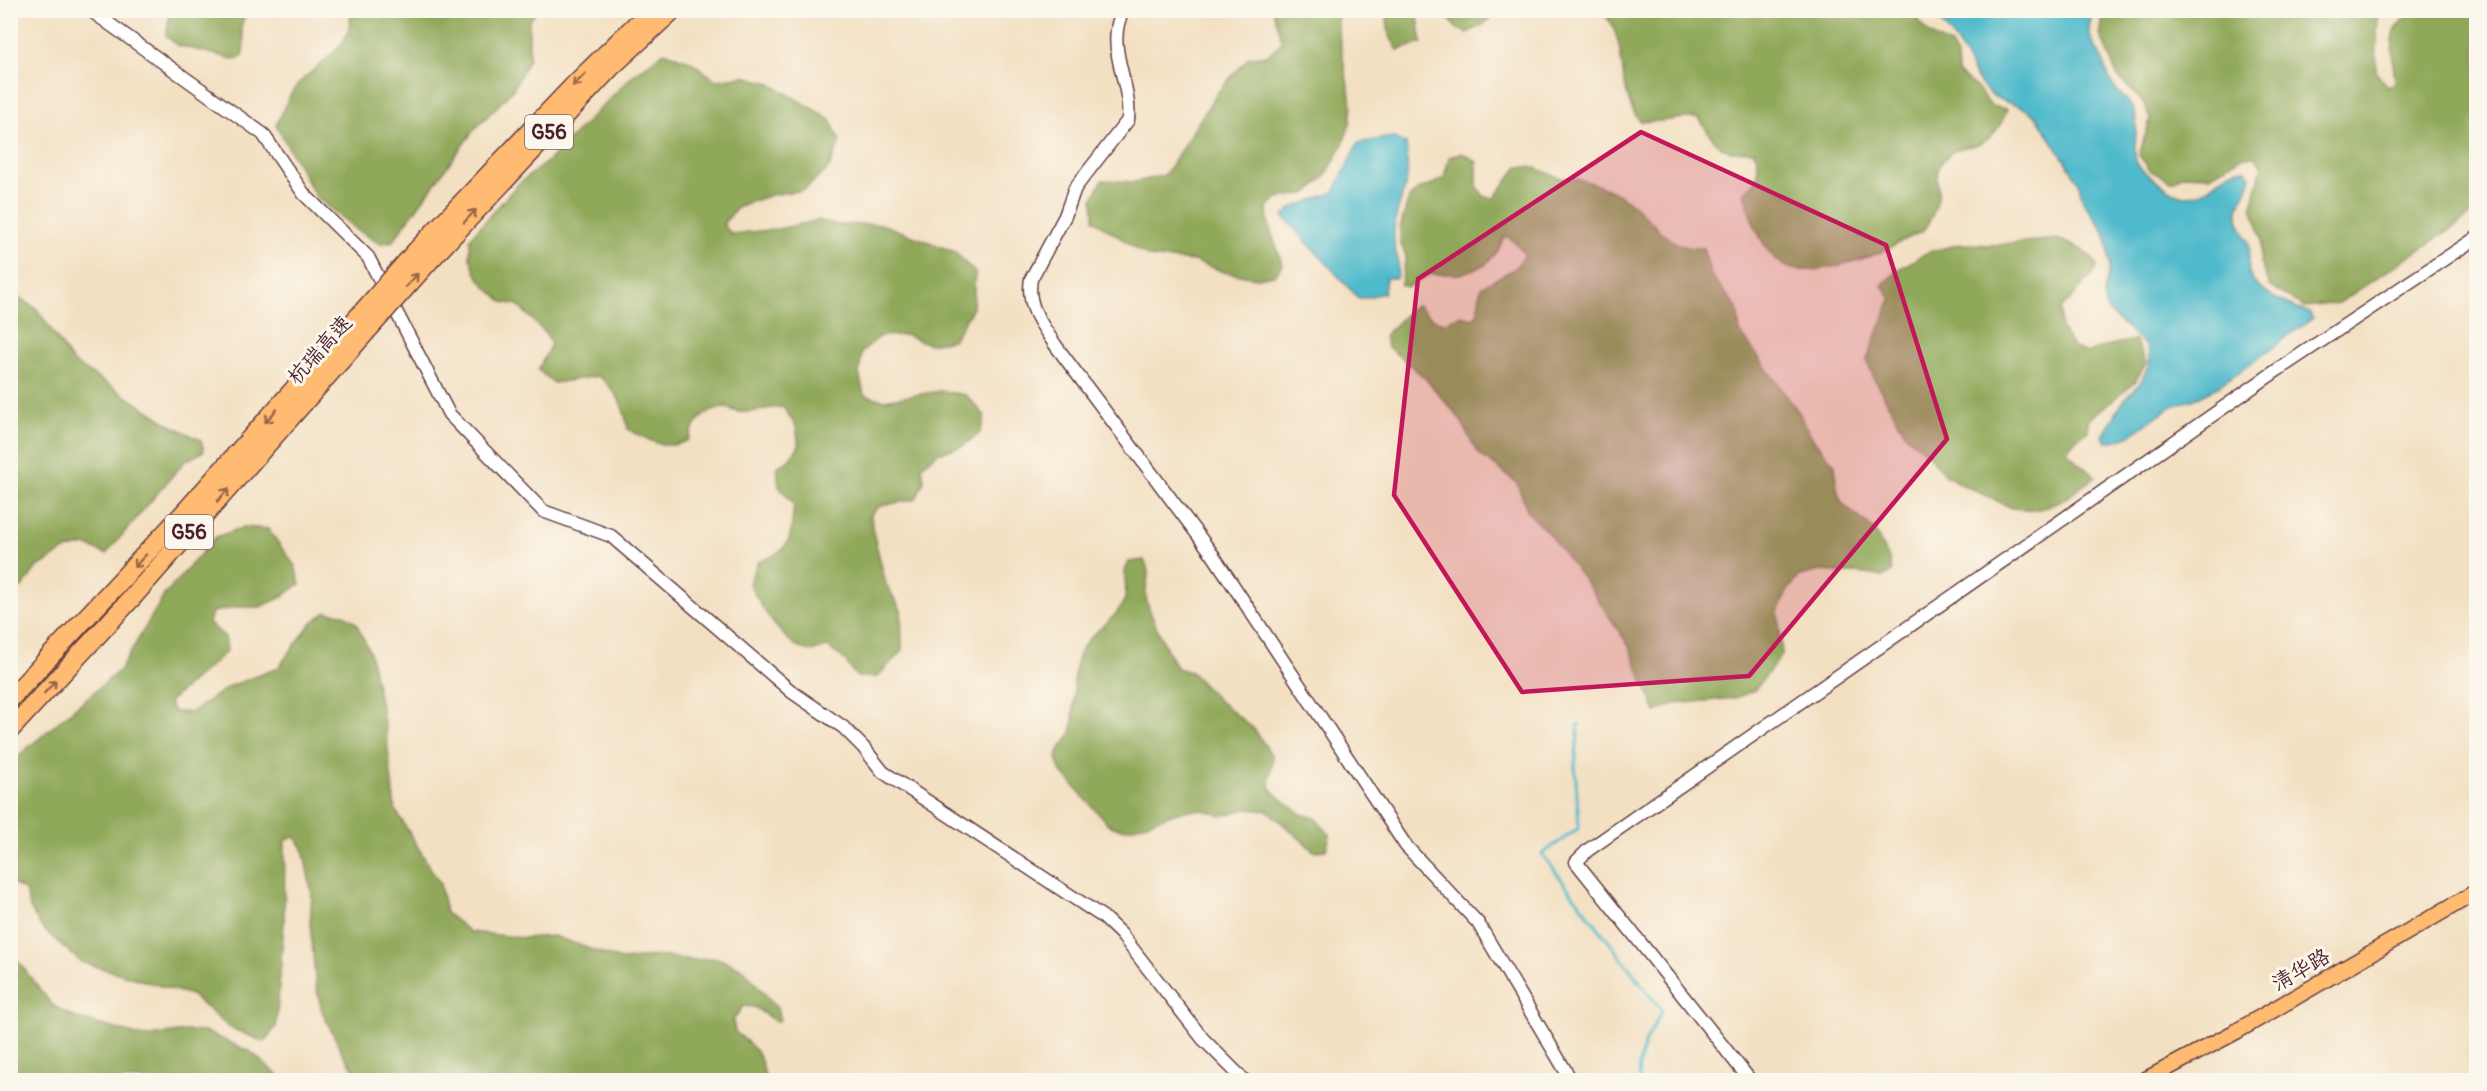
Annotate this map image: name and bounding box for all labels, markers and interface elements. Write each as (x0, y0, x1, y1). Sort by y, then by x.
one-way arrow (572, 73, 586, 88)
road number: G56 (525, 115, 573, 149)
one-way arrow (463, 208, 478, 223)
one-way arrow (405, 273, 419, 288)
street label: 杭瑞高速 (282, 310, 358, 390)
one-way arrow (264, 408, 278, 423)
one-way arrow (216, 487, 229, 503)
road number: G56 (165, 515, 213, 549)
one-way arrow (133, 553, 147, 568)
one-way arrow (43, 679, 57, 694)
street label: 清华路 (2267, 943, 2335, 997)

